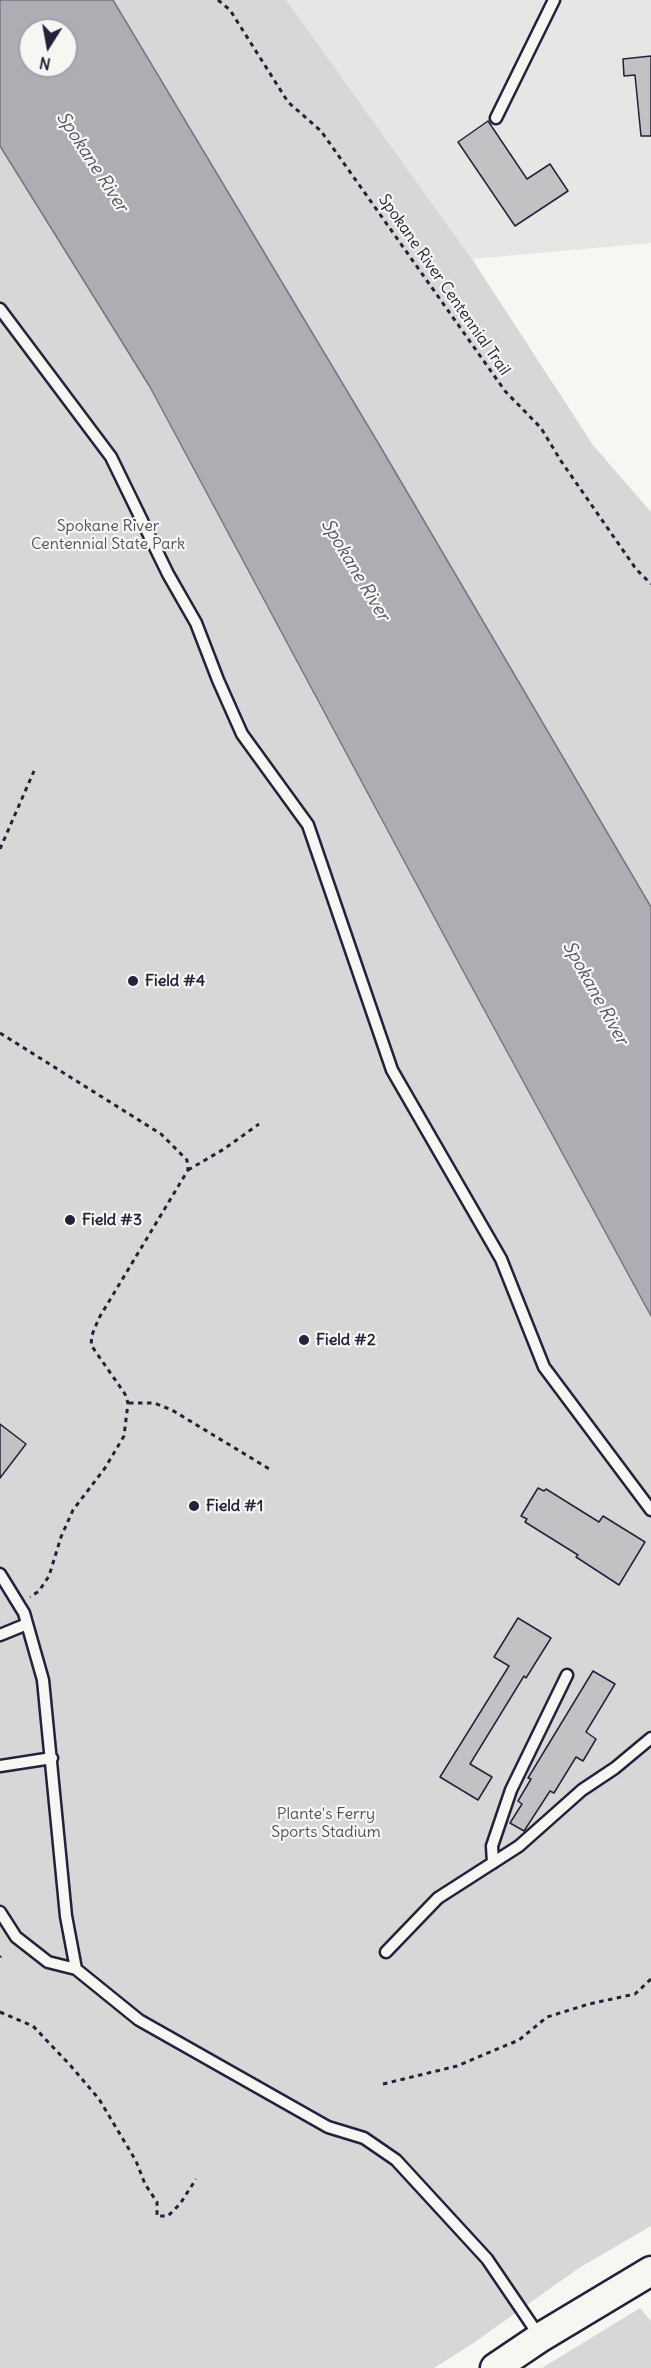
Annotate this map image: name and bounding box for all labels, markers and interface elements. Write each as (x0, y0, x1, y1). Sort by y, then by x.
north arrow (18, 18, 78, 78)
text: N (38, 53, 52, 75)
water label: Spokane River (52, 108, 132, 216)
street label: Spokane River Centennial Trail (374, 191, 514, 379)
water label: Spokane River (316, 515, 394, 625)
park label: Spokane River Centennial State Park (31, 516, 185, 554)
water label: Spokane River (558, 937, 632, 1049)
place label: Field #4 (145, 971, 205, 991)
marker: Field #4 (126, 974, 140, 988)
place label: Field #3 (82, 1210, 142, 1230)
marker: Field #3 (63, 1213, 77, 1227)
place label: Field #2 (316, 1330, 376, 1350)
marker: Field #2 (297, 1333, 311, 1347)
place label: Field #1 (206, 1496, 263, 1516)
marker: Field #1 (187, 1499, 201, 1513)
park label: Plante's Ferry Sports Stadium (271, 1804, 381, 1842)

